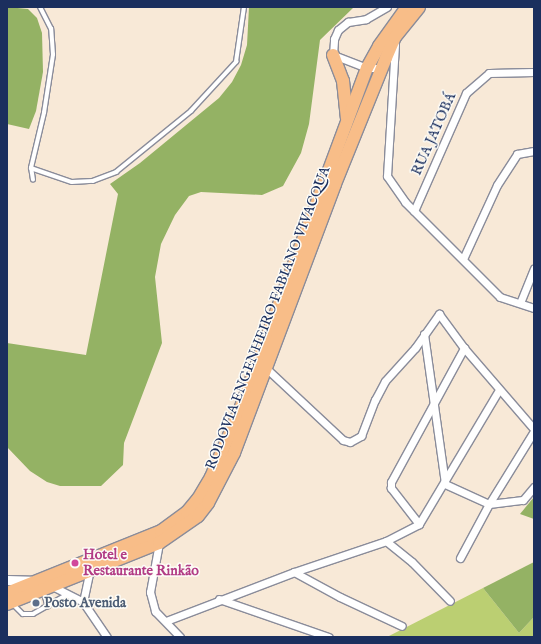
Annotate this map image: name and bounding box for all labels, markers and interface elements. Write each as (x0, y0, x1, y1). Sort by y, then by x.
street label: RUA JATOBÁ (408, 90, 460, 178)
street label: RODOVIA ENGENHEIRO FABIANO VIVACQUA (202, 164, 334, 472)
place label: Hotel e Restaurante Rinkão (83, 547, 199, 580)
marker: Hotel e Restaurante Rinkão (70, 558, 80, 568)
place label: Posto Avenida (44, 595, 126, 611)
marker: Posto Avenida (31, 598, 41, 608)

